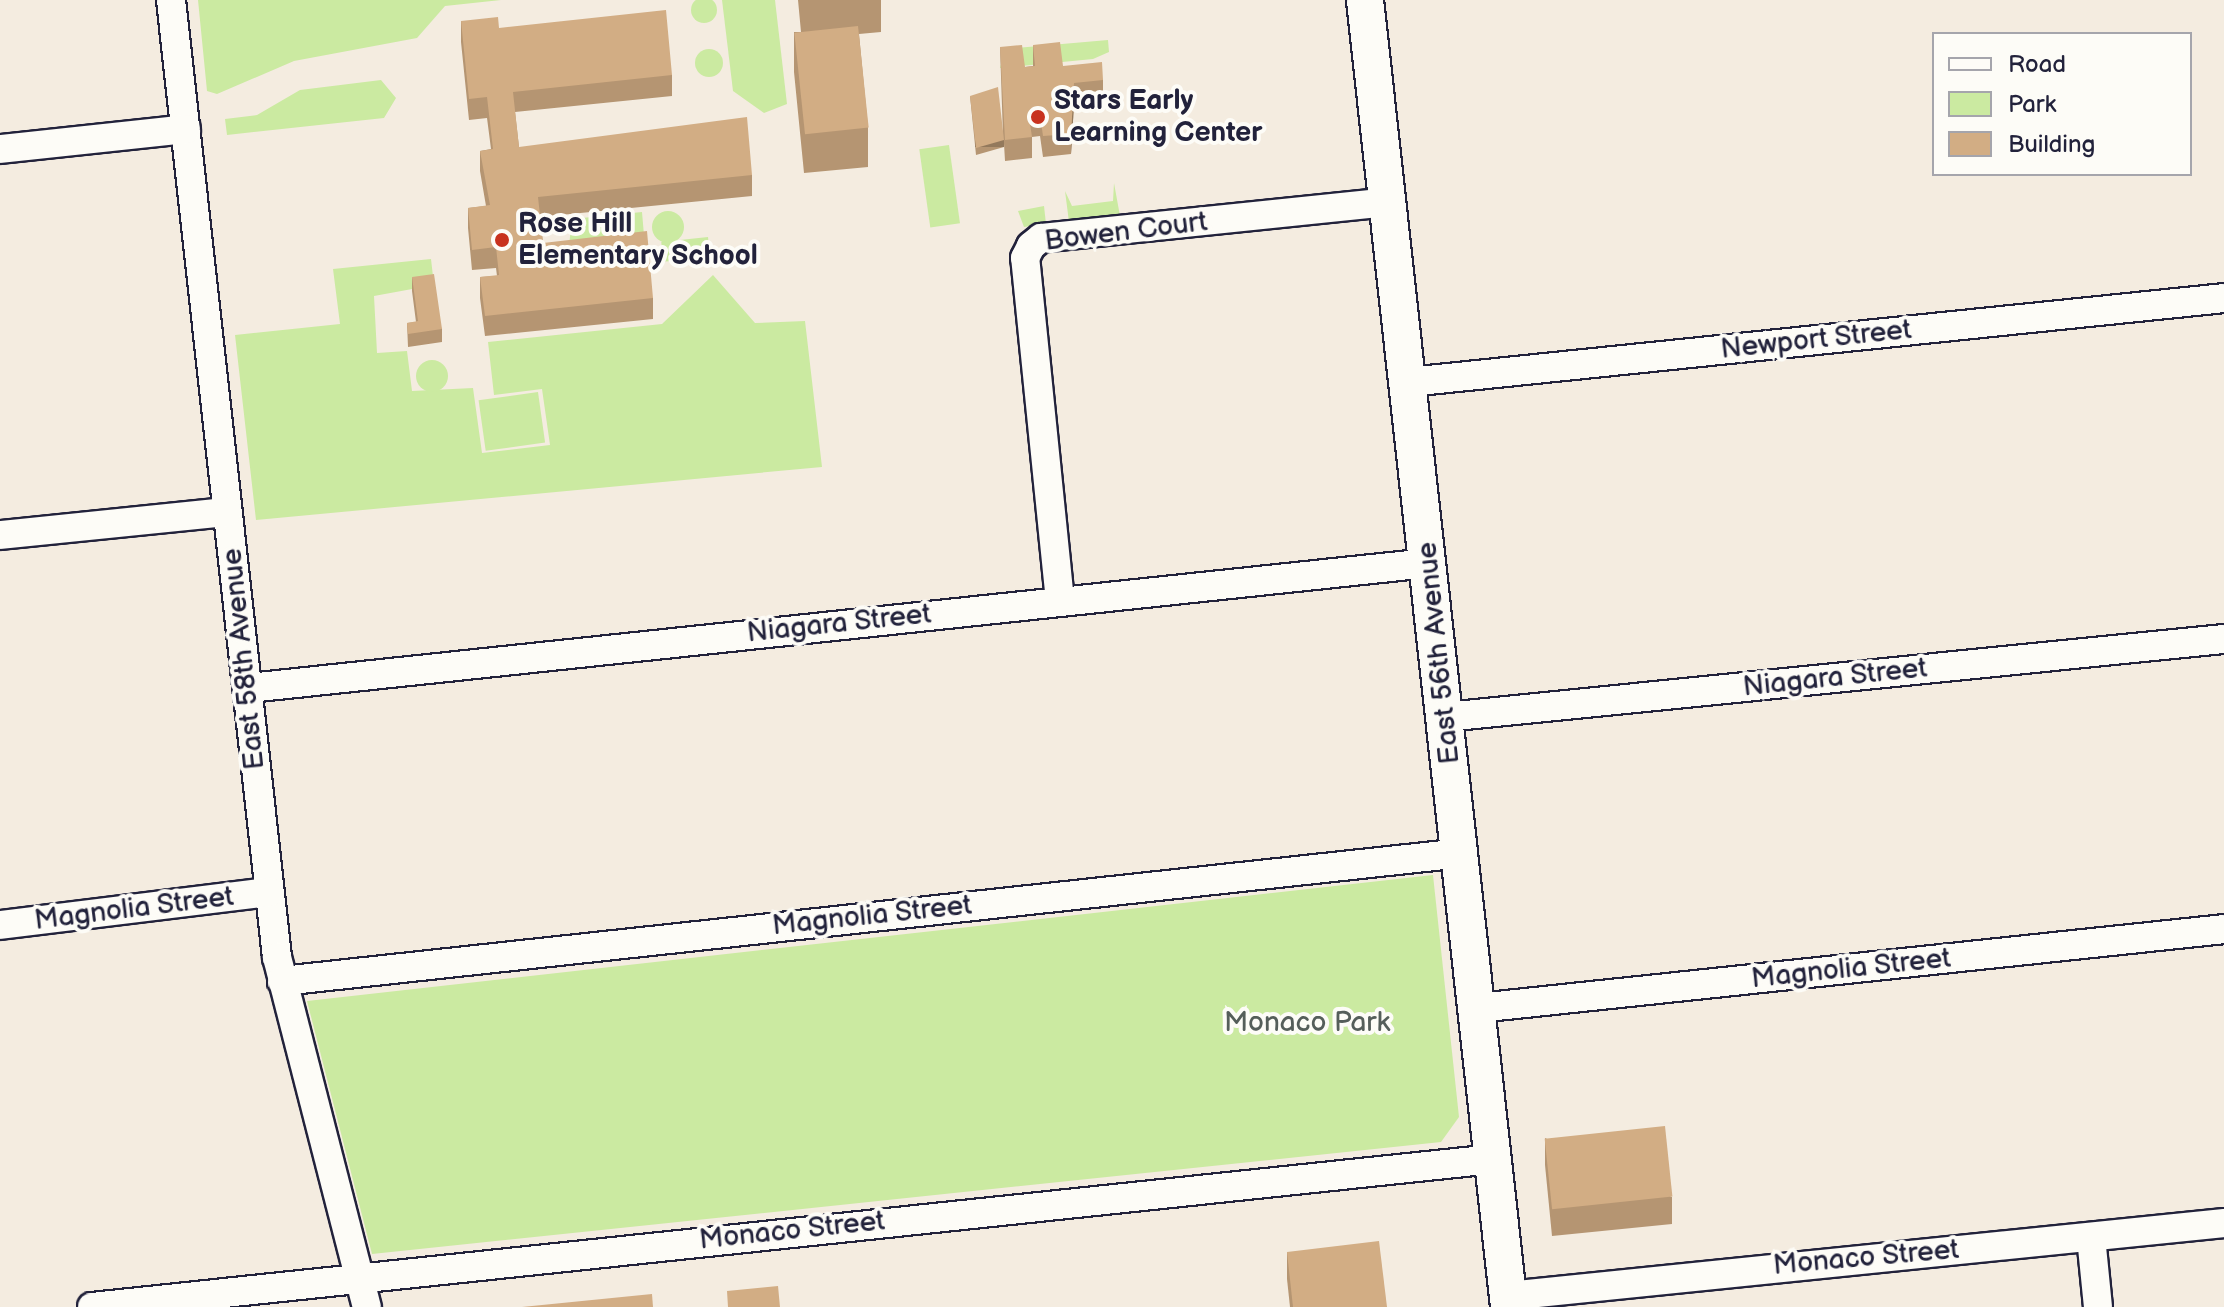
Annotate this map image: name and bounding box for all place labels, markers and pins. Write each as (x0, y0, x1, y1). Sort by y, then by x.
place label: Stars Early Learning Center (1054, 84, 1262, 150)
marker: Stars Early Learning Center (1029, 108, 1047, 126)
place label: Rose Hill Elementary School (518, 207, 759, 273)
marker: Rose Hill Elementary School (493, 231, 511, 249)

